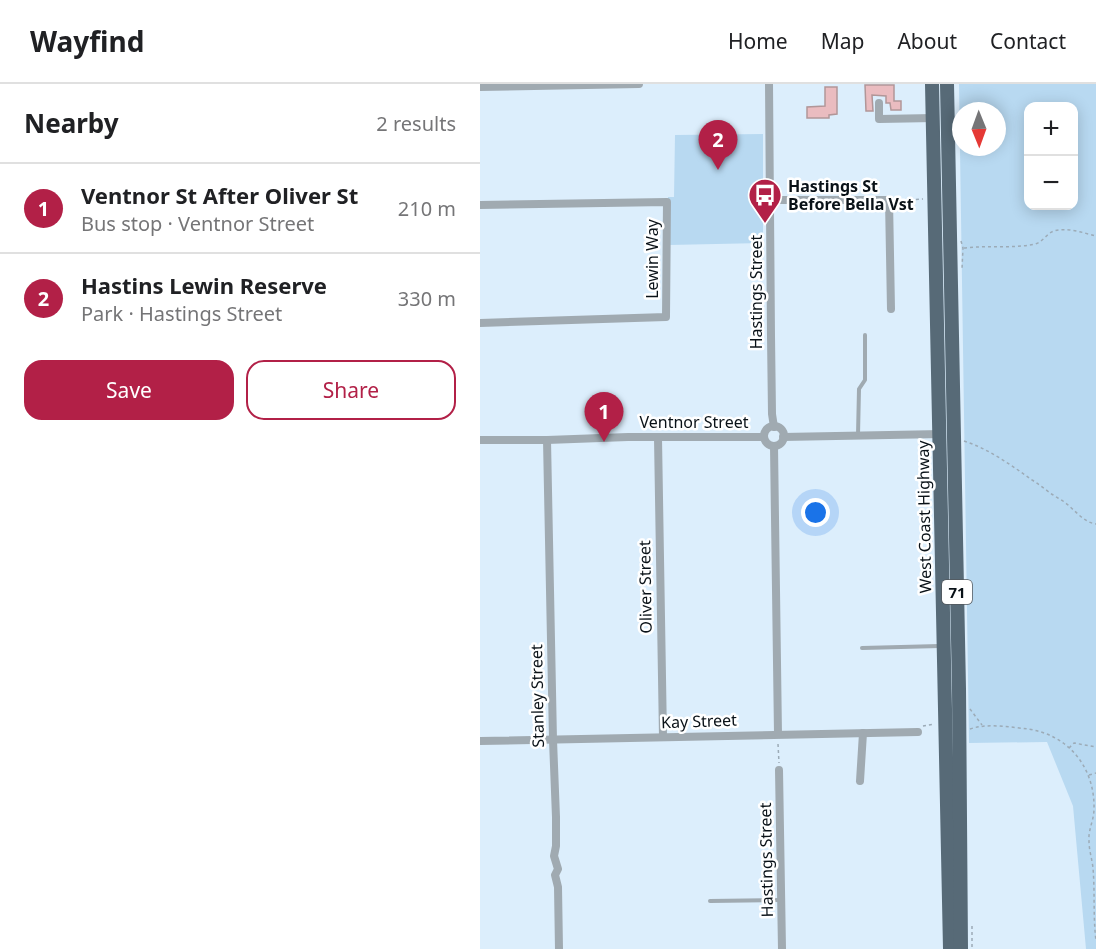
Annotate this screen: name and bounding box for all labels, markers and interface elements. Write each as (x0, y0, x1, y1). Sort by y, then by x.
text: Wayfind (30, 22, 144, 60)
text: Home (728, 27, 788, 55)
text: Map (821, 27, 864, 55)
text: About (897, 27, 957, 55)
text: Contact (990, 27, 1066, 55)
north arrow (952, 102, 1006, 156)
map controls (1024, 102, 1078, 210)
button: + (1024, 102, 1078, 156)
text: Nearby (24, 105, 119, 141)
text: 2 results (376, 110, 456, 137)
pin: 2 (698, 120, 738, 170)
button: − (1024, 156, 1078, 210)
place label: Hastings St Before Bella Vst (788, 175, 914, 215)
bus stop icon: Hastings St Before Bella Vst (747, 177, 783, 224)
text: Ventnor St After Oliver St (81, 180, 358, 210)
text: 1 (38, 195, 49, 222)
text: 210 m (398, 195, 456, 222)
text: Bus stop · Ventnor Street (81, 210, 314, 237)
street label: Lewin Way (641, 218, 663, 299)
street label: Hastings Street (745, 234, 767, 349)
text: Hastins Lewin Reserve (81, 270, 327, 300)
text: 2 (38, 285, 49, 312)
text: 330 m (398, 285, 456, 312)
text: Park · Hastings Street (81, 300, 282, 327)
button: Save (24, 360, 234, 420)
button: Share (246, 360, 456, 420)
pin: 1 (584, 392, 624, 442)
street label: Ventnor Street (640, 411, 749, 433)
street label: West Coast Highway (912, 439, 936, 594)
your location (801, 498, 830, 527)
street label: Oliver Street (633, 540, 657, 634)
road number: 71 (942, 580, 972, 604)
street label: Stanley Street (525, 644, 549, 748)
street label: Kay Street (661, 709, 738, 733)
street label: Hastings Street (754, 802, 778, 917)

